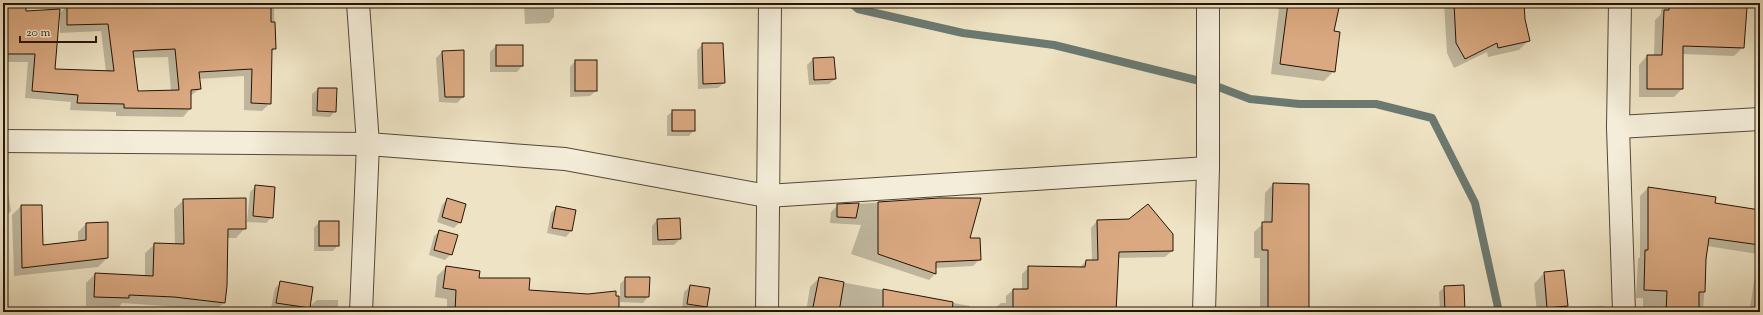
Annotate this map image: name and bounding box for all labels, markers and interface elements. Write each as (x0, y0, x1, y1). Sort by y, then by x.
scale bar (20, 18, 96, 44)
text: 20 m (26, 24, 51, 42)

